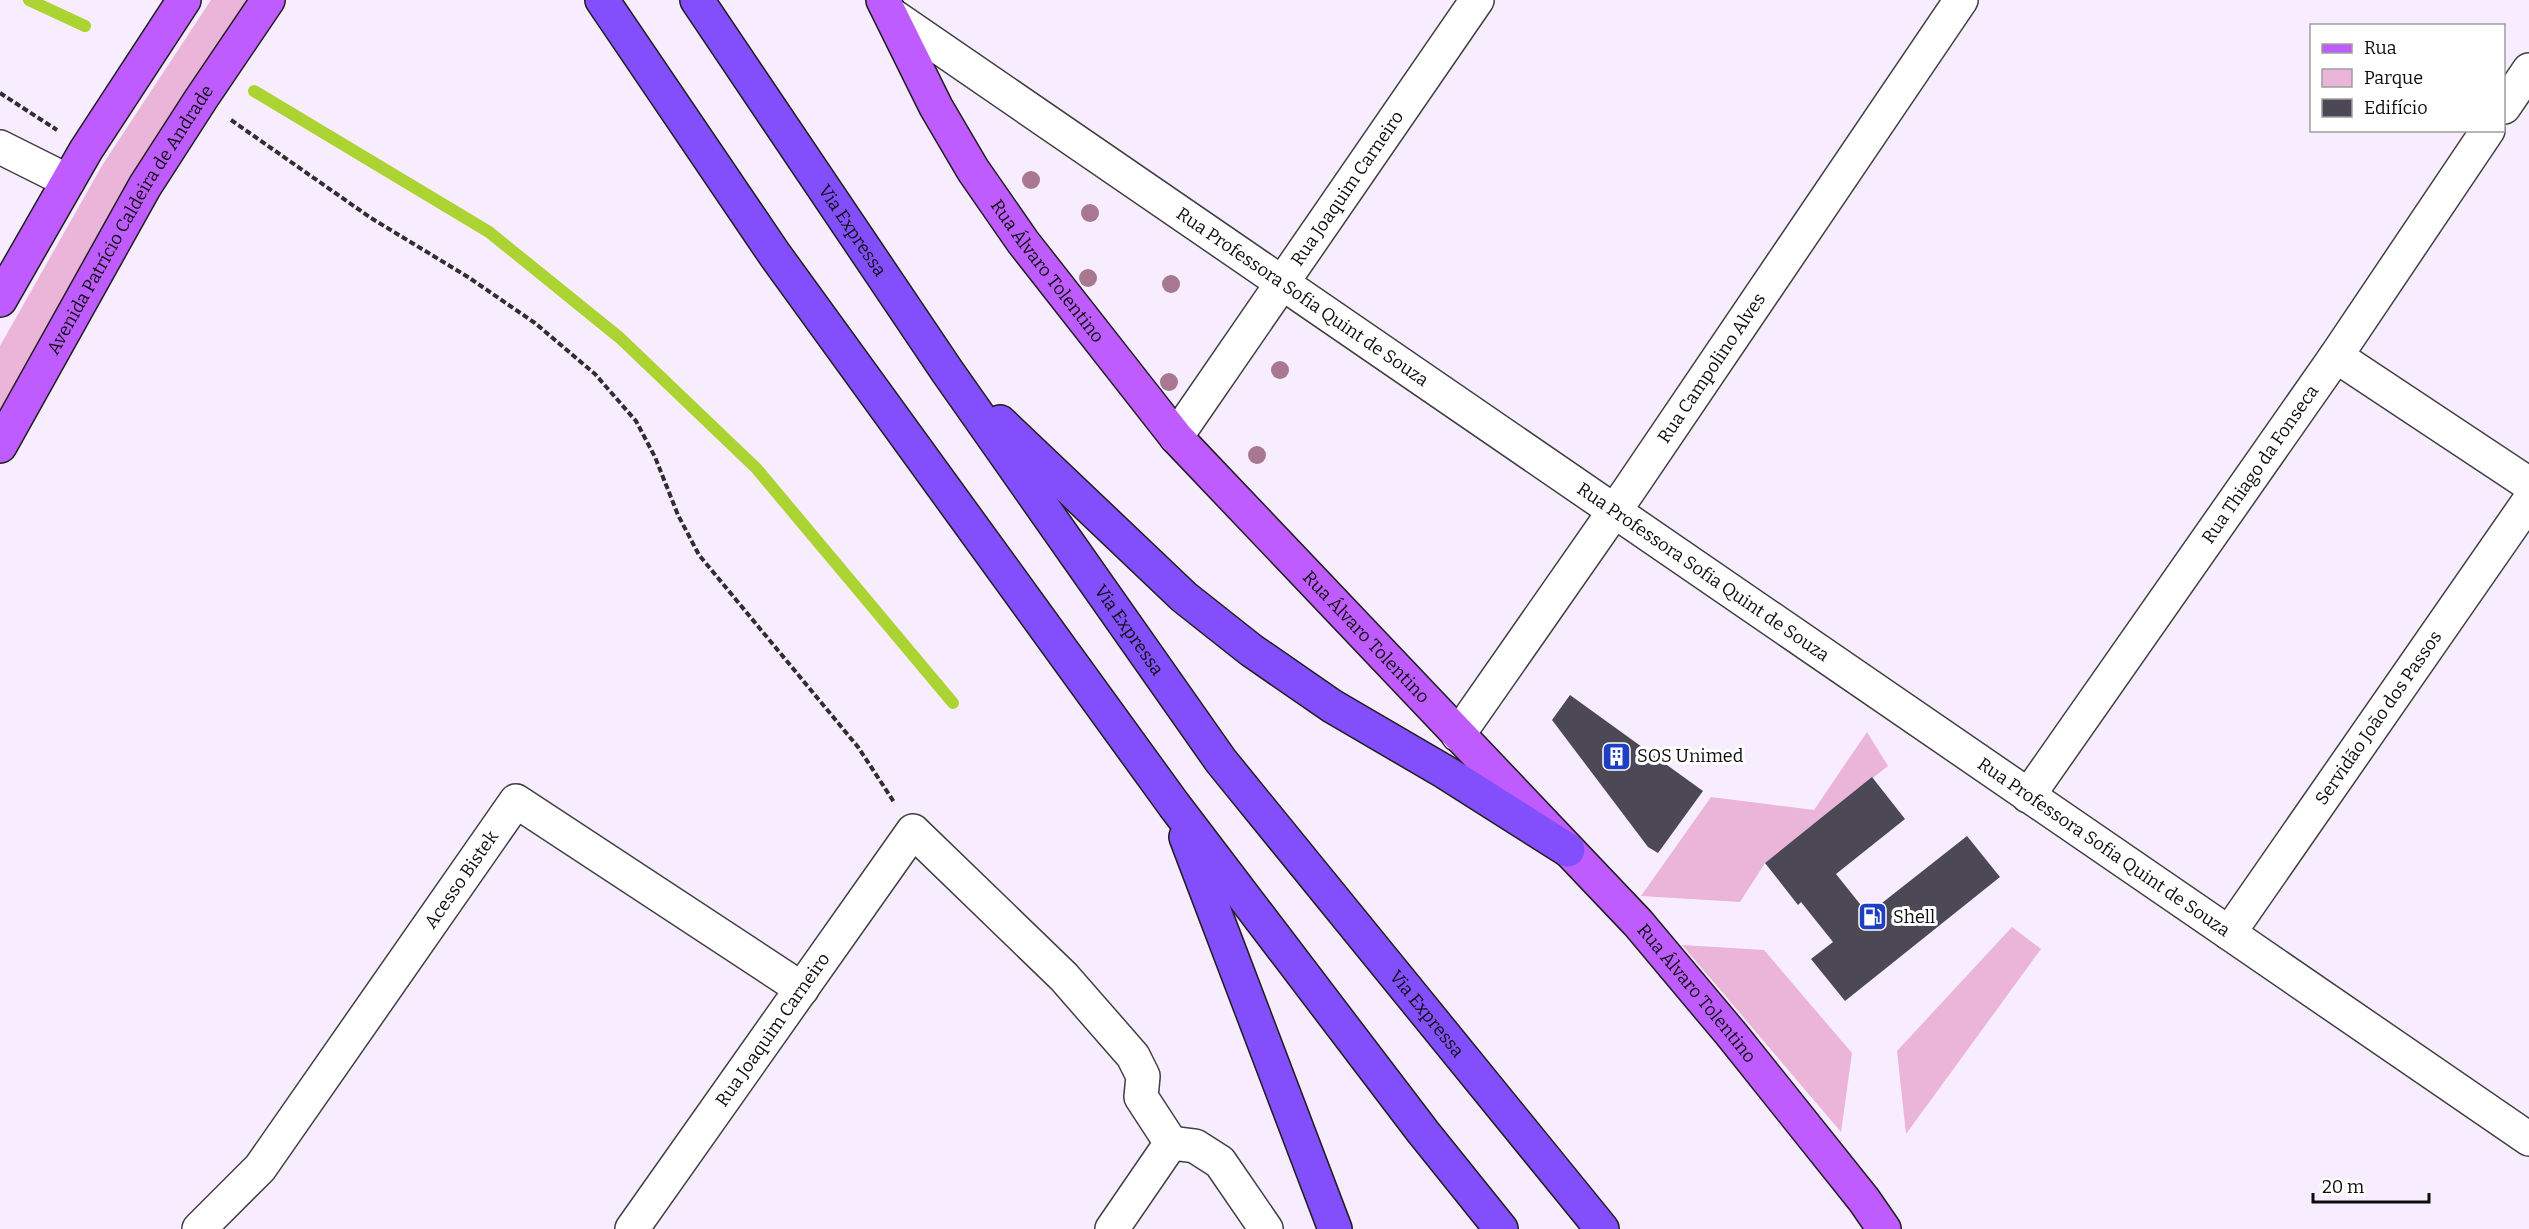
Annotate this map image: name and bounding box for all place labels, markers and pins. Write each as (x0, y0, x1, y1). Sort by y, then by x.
building icon: SOS Unimed (1600, 740, 1632, 772)
place label: SOS Unimed (1637, 745, 1744, 767)
fuel station icon: Shell (1856, 901, 1888, 933)
place label: Shell (1893, 906, 1935, 928)

